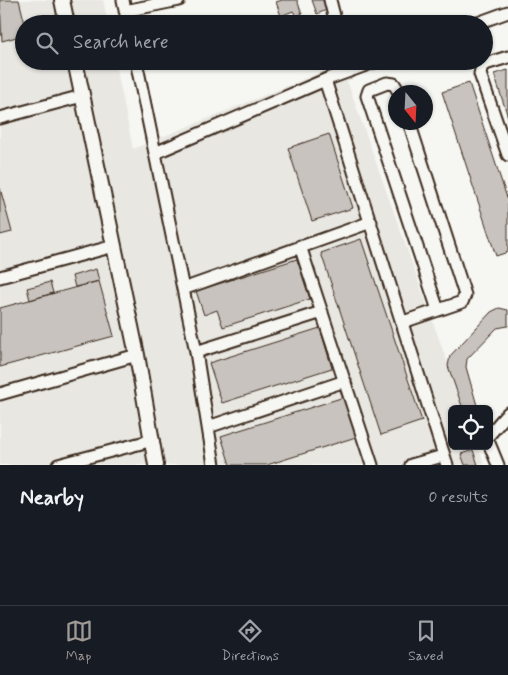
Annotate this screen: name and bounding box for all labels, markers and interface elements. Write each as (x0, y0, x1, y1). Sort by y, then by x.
search box (15, 15, 493, 70)
icon: search (33, 29, 61, 57)
text: Search here (73, 30, 169, 55)
north arrow (388, 85, 433, 130)
map controls (448, 405, 493, 450)
button: locate (448, 405, 493, 450)
text: Nearby (20, 484, 84, 512)
text: 0 results (428, 487, 488, 508)
tab: Map (65, 617, 93, 665)
tab: Directions (222, 617, 279, 665)
tab: Saved (408, 617, 443, 665)

